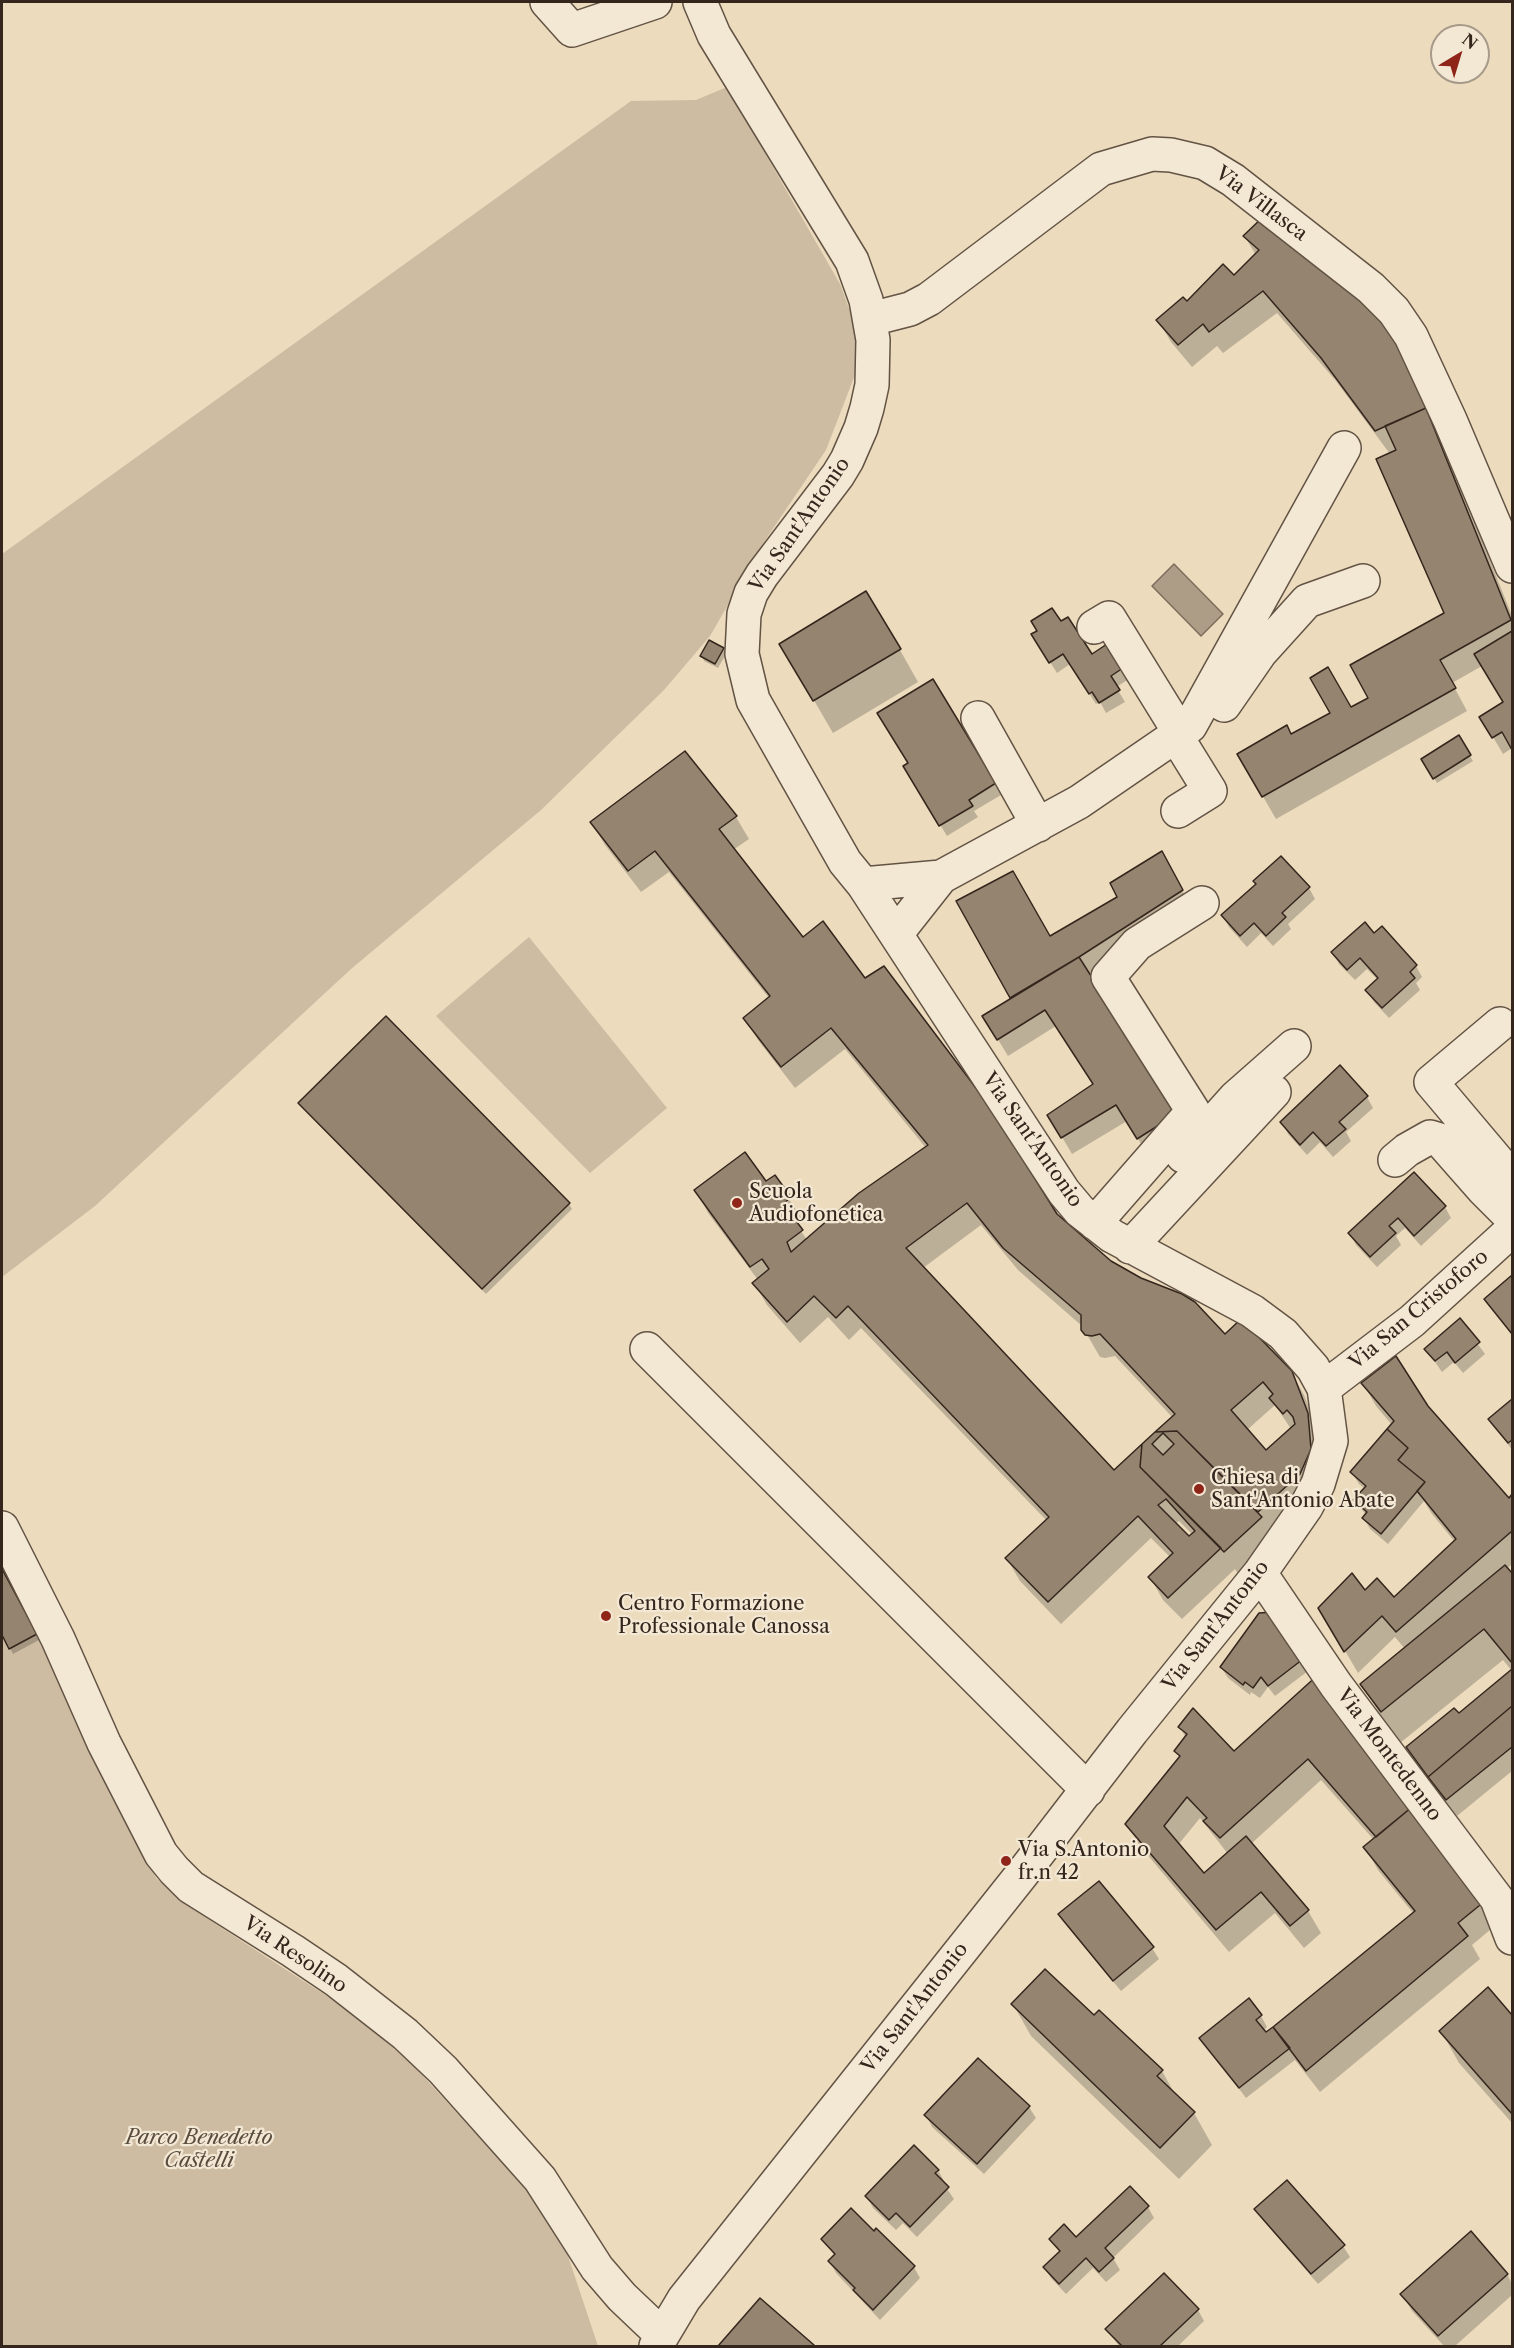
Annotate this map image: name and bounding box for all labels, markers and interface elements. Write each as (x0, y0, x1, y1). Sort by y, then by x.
north arrow (1430, 24, 1490, 84)
text: N (1458, 29, 1481, 54)
street label: Via Villasca (1210, 162, 1312, 246)
street label: Via Sant'Antonio (745, 453, 855, 597)
street label: Via Sant'Antonio (977, 1068, 1087, 1212)
place label: Scuola Audiofonetica (749, 1180, 883, 1227)
marker: Scuola Audiofonetica (730, 1196, 744, 1210)
street label: Via San Cristoforo (1345, 1245, 1493, 1375)
place label: Chiesa di Sant'Antonio Abate (1211, 1466, 1395, 1513)
marker: Chiesa di Sant'Antonio Abate (1192, 1482, 1206, 1496)
street label: Via Sant'Antonio (1158, 1556, 1274, 1696)
place label: Centro Formazione Professionale Canossa (618, 1592, 830, 1639)
marker: Centro Formazione Professionale Canossa (599, 1609, 613, 1623)
street label: Via Montedenno (1331, 1684, 1447, 1826)
place label: Via S.Antonio fr.n 42 (1018, 1838, 1149, 1885)
marker: Via S.Antonio fr.n 42 (999, 1854, 1013, 1868)
street label: Via Resolino (239, 1912, 351, 1998)
street label: Via Sant'Antonio (857, 1938, 973, 2078)
park label: Parco Benedetto Castelli (125, 2126, 273, 2173)

